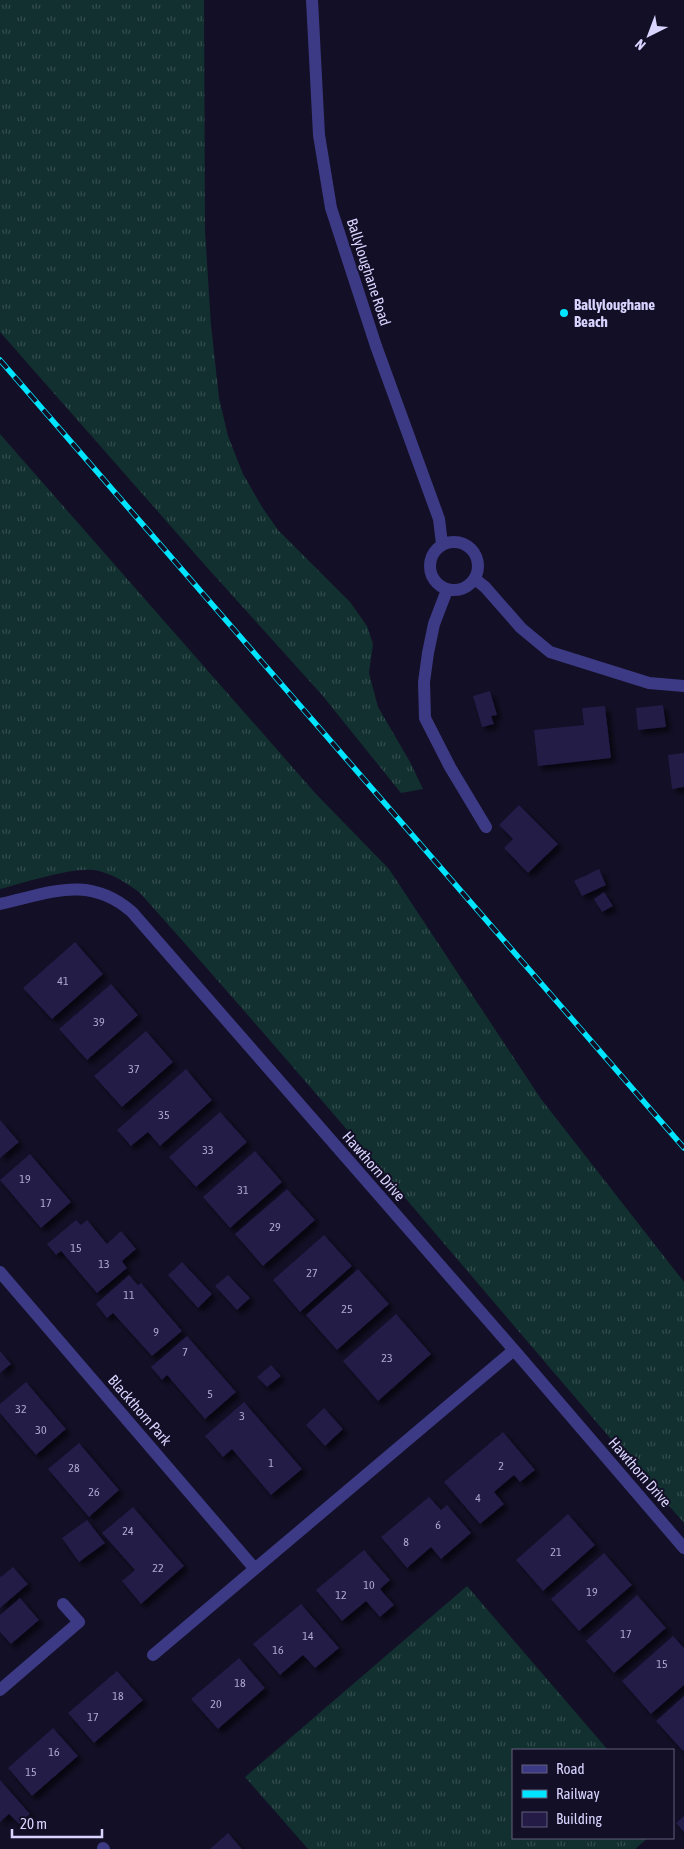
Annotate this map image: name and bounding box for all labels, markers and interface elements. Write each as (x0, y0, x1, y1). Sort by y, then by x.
north arrow (624, 10, 674, 60)
text: N (632, 36, 649, 53)
street label: Ballyloughane Road (344, 216, 394, 328)
place label: Ballyloughane Beach (574, 296, 655, 330)
marker: Ballyloughane Beach (558, 307, 570, 319)
house number: 41 (57, 974, 69, 988)
house number: 39 (93, 1015, 105, 1029)
house number: 37 (128, 1062, 140, 1076)
house number: 35 (158, 1108, 170, 1122)
street label: Hawthorn Drive (339, 1128, 409, 1204)
house number: 33 (202, 1143, 214, 1157)
house number: 19 (19, 1172, 31, 1186)
house number: 31 (237, 1183, 249, 1197)
house number: 17 (40, 1196, 52, 1210)
house number: 29 (269, 1220, 281, 1234)
house number: 15 (70, 1241, 82, 1255)
house number: 13 (98, 1257, 110, 1271)
house number: 27 (306, 1266, 318, 1280)
house number: 11 (123, 1288, 135, 1302)
house number: 25 (341, 1302, 353, 1316)
house number: 9 (153, 1325, 159, 1339)
house number: 7 (182, 1345, 188, 1359)
house number: 23 (381, 1351, 393, 1365)
street label: Blackthorn Park (105, 1371, 175, 1449)
house number: 5 (207, 1387, 213, 1401)
house number: 32 (15, 1402, 27, 1416)
house number: 3 (239, 1409, 245, 1423)
house number: 30 (35, 1423, 47, 1437)
street label: Hawthorn Drive (605, 1434, 675, 1510)
house number: 1 (268, 1456, 274, 1470)
house number: 2 (498, 1459, 504, 1473)
house number: 28 (68, 1461, 80, 1475)
house number: 26 (88, 1485, 100, 1499)
house number: 4 (475, 1491, 481, 1505)
house number: 6 (435, 1518, 441, 1532)
house number: 24 (122, 1524, 134, 1538)
house number: 8 (403, 1535, 409, 1549)
house number: 21 (550, 1545, 562, 1559)
house number: 22 (152, 1561, 164, 1575)
house number: 10 (363, 1578, 375, 1592)
house number: 19 (586, 1585, 598, 1599)
house number: 12 (335, 1588, 347, 1602)
house number: 17 (620, 1627, 632, 1641)
house number: 14 (302, 1629, 314, 1643)
house number: 16 (272, 1643, 284, 1657)
house number: 15 (656, 1657, 668, 1671)
house number: 18 (234, 1676, 246, 1690)
house number: 18 (112, 1689, 124, 1703)
house number: 20 (210, 1697, 222, 1711)
house number: 17 (87, 1710, 99, 1724)
house number: 16 (48, 1745, 60, 1759)
legend (512, 1749, 674, 1839)
text: Road (556, 1760, 585, 1777)
house number: 15 (25, 1765, 37, 1779)
text: Railway (556, 1785, 600, 1802)
scale bar (12, 1806, 102, 1838)
text: Building (556, 1810, 602, 1827)
text: 20 m (20, 1815, 47, 1832)

